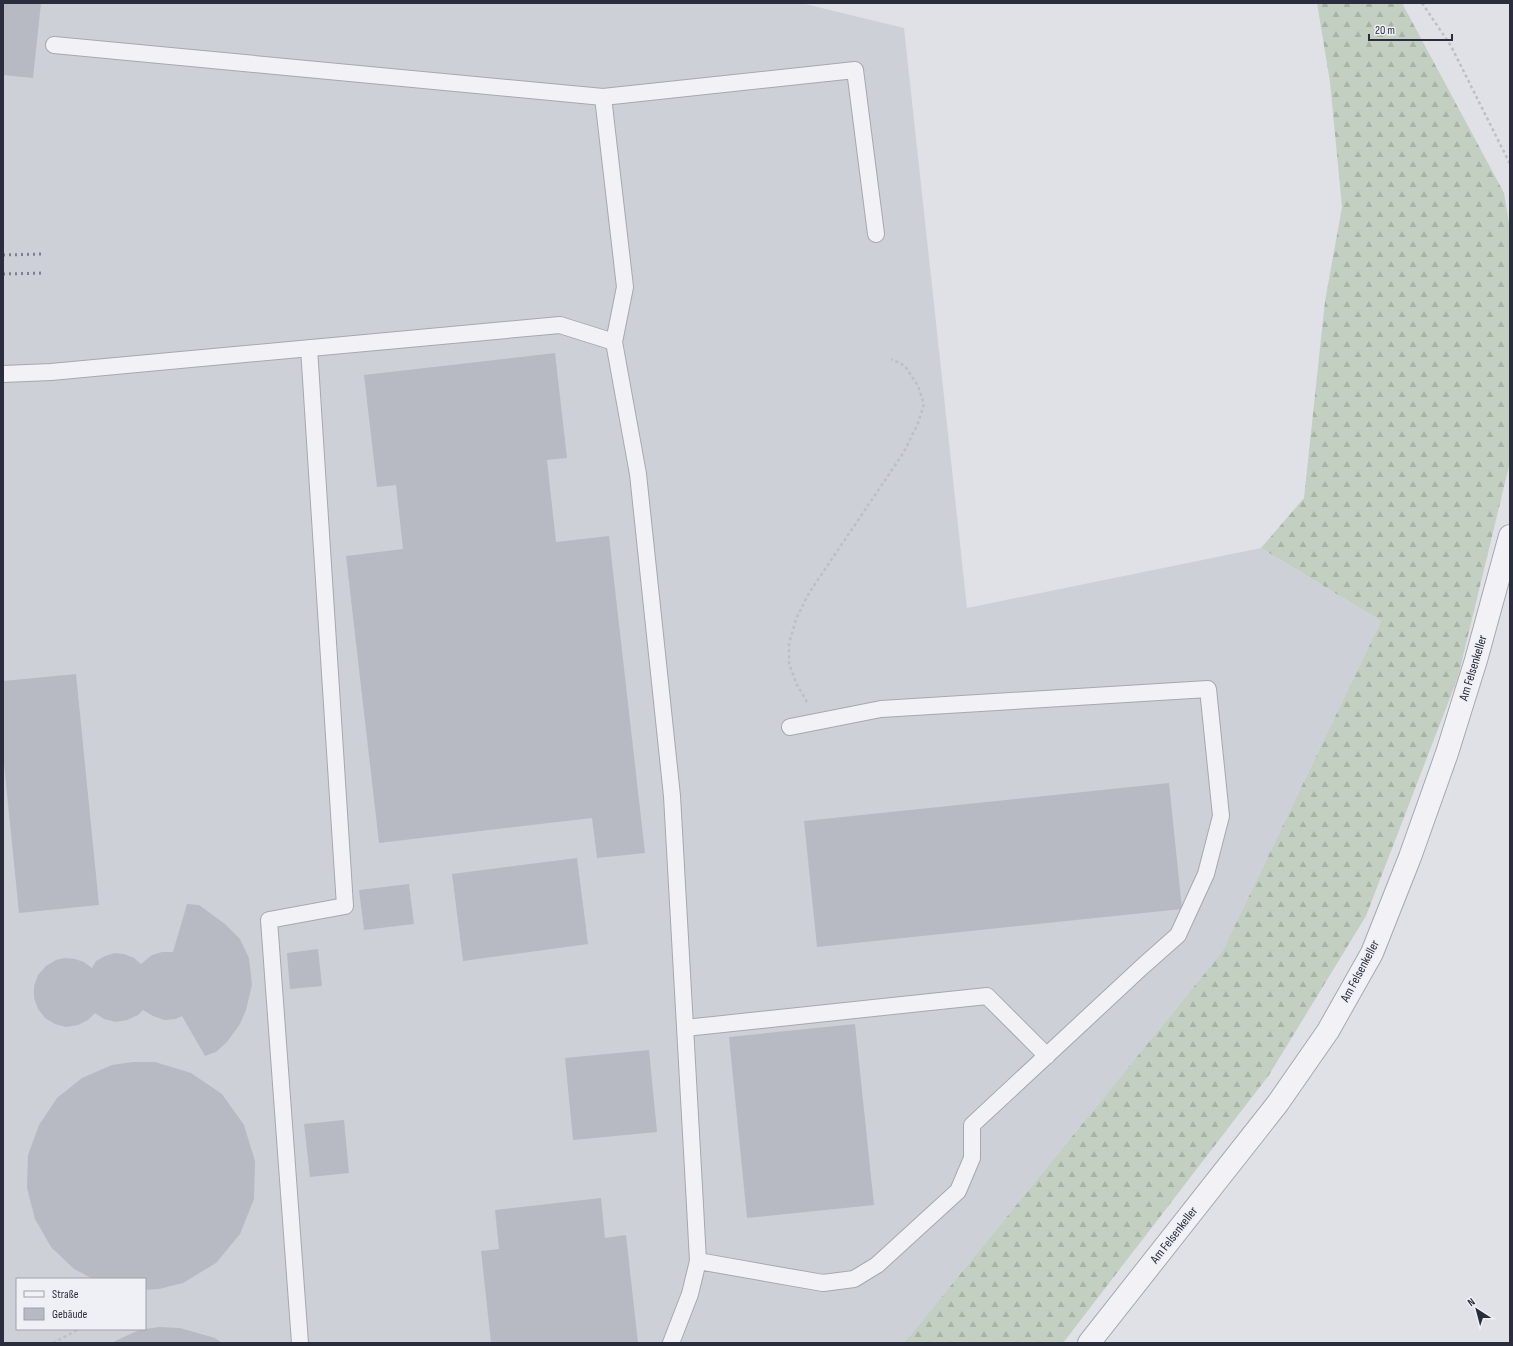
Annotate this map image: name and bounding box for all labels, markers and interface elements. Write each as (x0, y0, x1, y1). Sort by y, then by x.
scale bar (1369, 16, 1452, 42)
text: 20 m (1375, 23, 1395, 38)
street label: Am Felsenkeller (1455, 633, 1491, 704)
street label: Am Felsenkeller (1337, 937, 1383, 1006)
street label: Am Felsenkeller (1146, 1203, 1201, 1267)
legend (16, 1278, 146, 1330)
text: Straße (52, 1287, 79, 1302)
north arrow (1457, 1290, 1497, 1330)
text: N (1465, 1295, 1478, 1309)
text: Gebäude (52, 1307, 87, 1322)

